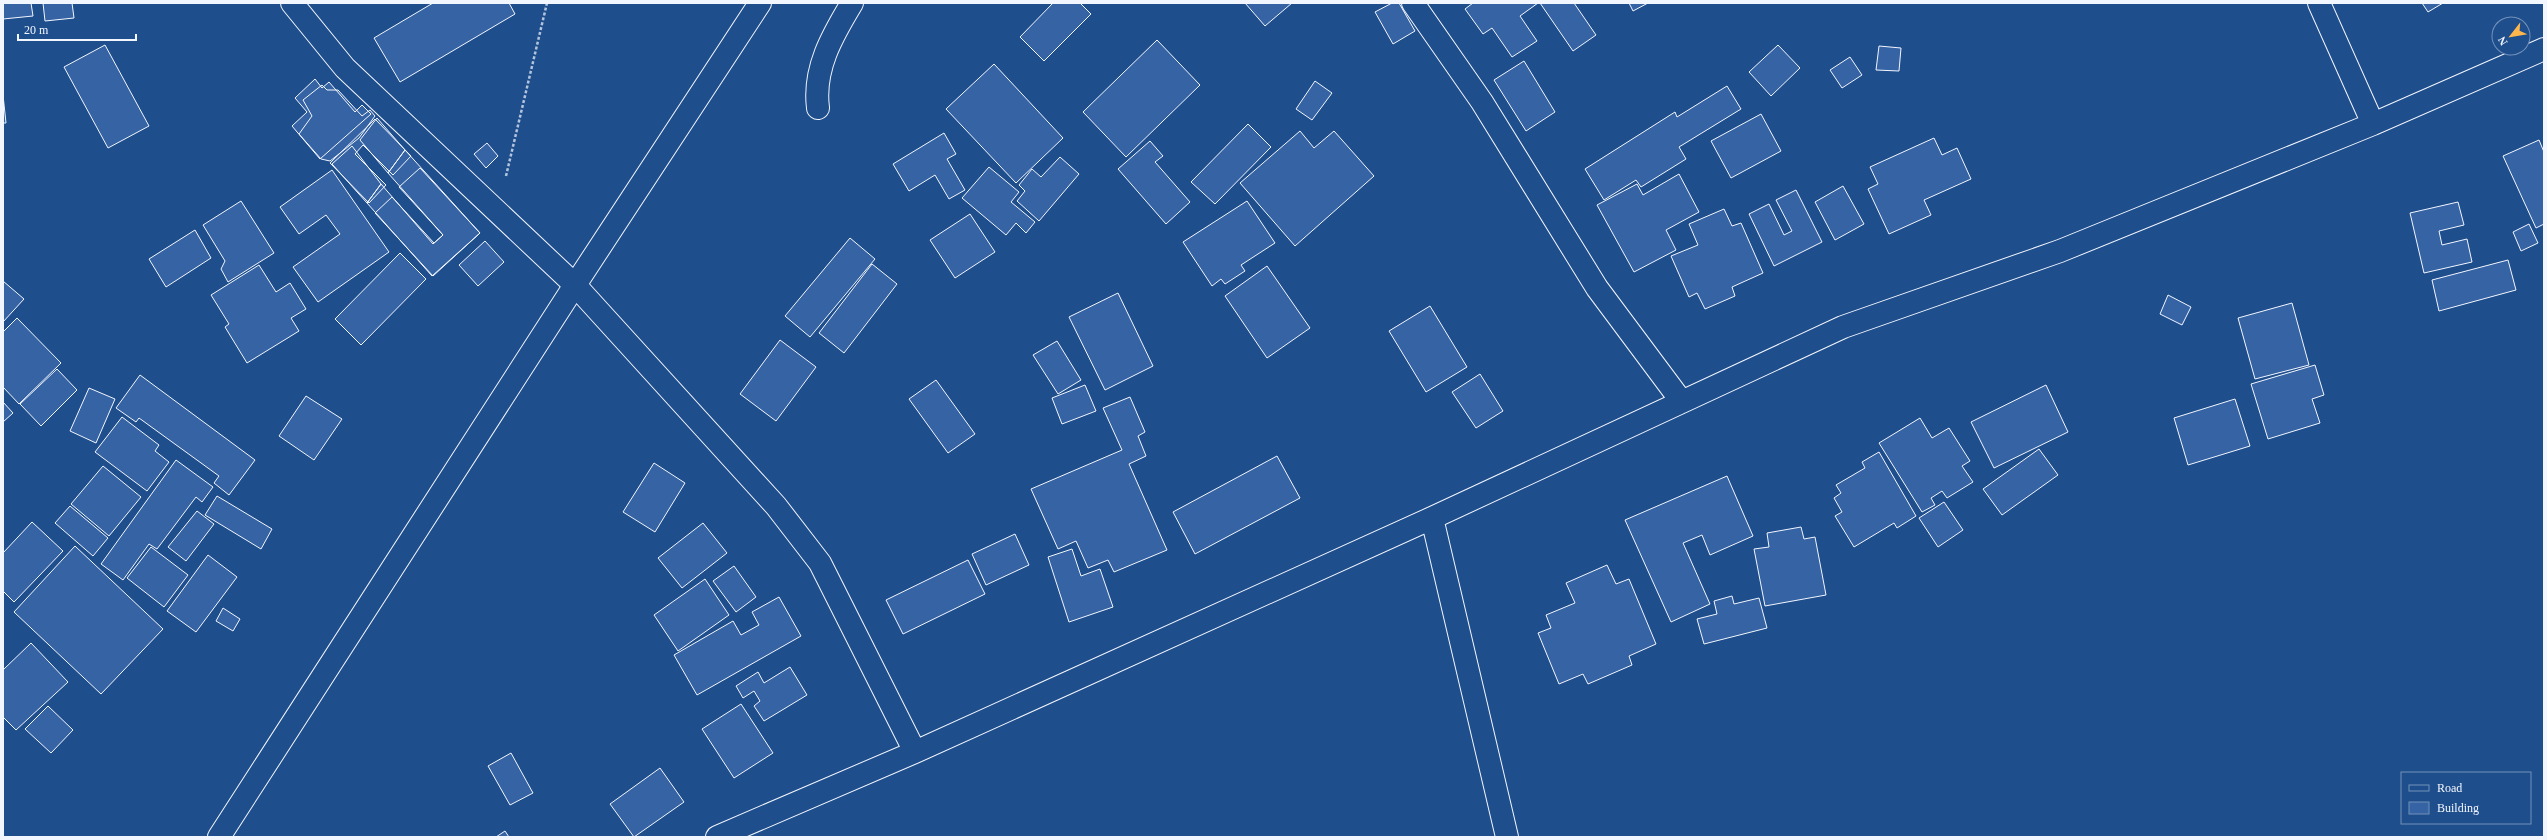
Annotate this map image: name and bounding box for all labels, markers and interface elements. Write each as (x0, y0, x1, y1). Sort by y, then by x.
scale bar (18, 16, 136, 42)
north arrow (2491, 16, 2531, 56)
text: 20 m (24, 23, 49, 37)
text: N (2495, 35, 2510, 48)
legend (2401, 772, 2531, 824)
text: Road (2437, 781, 2462, 795)
text: Building (2437, 801, 2479, 815)

